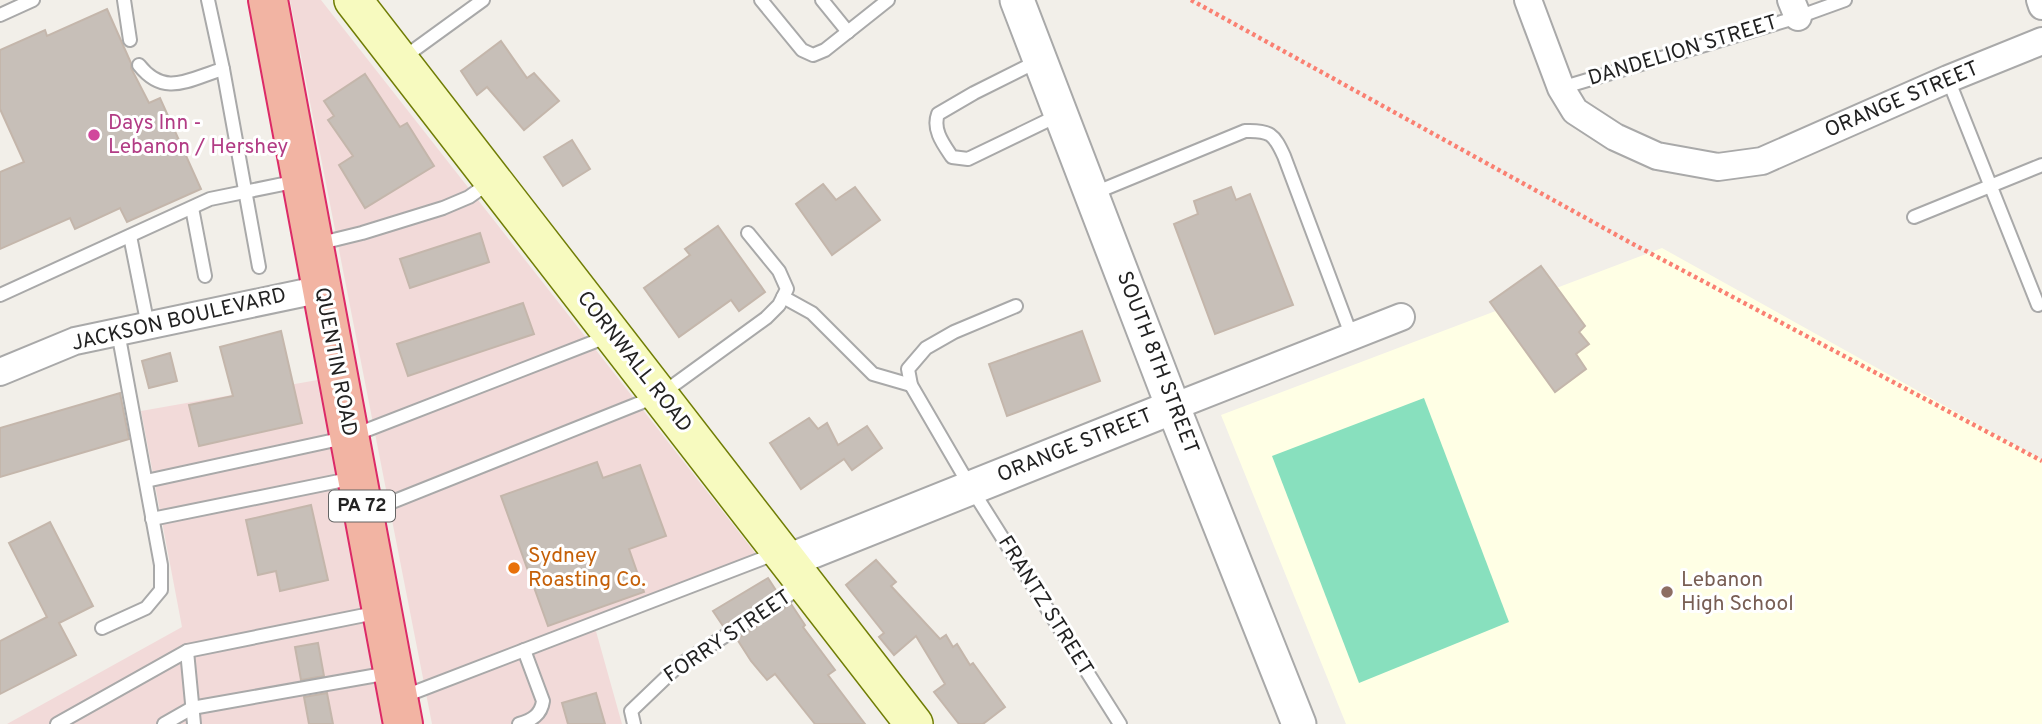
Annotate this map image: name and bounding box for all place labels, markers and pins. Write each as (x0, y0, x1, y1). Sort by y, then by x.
place label: Days Inn - Lebanon / Hershey (108, 110, 288, 161)
marker: Days Inn - Lebanon / Hershey (86, 127, 102, 143)
place label: Sydney Roasting Co. (528, 543, 646, 594)
marker: Sydney Roasting Co. (506, 560, 522, 576)
place label: Lebanon High School (1681, 567, 1794, 618)
marker: Lebanon High School (1659, 584, 1675, 600)

